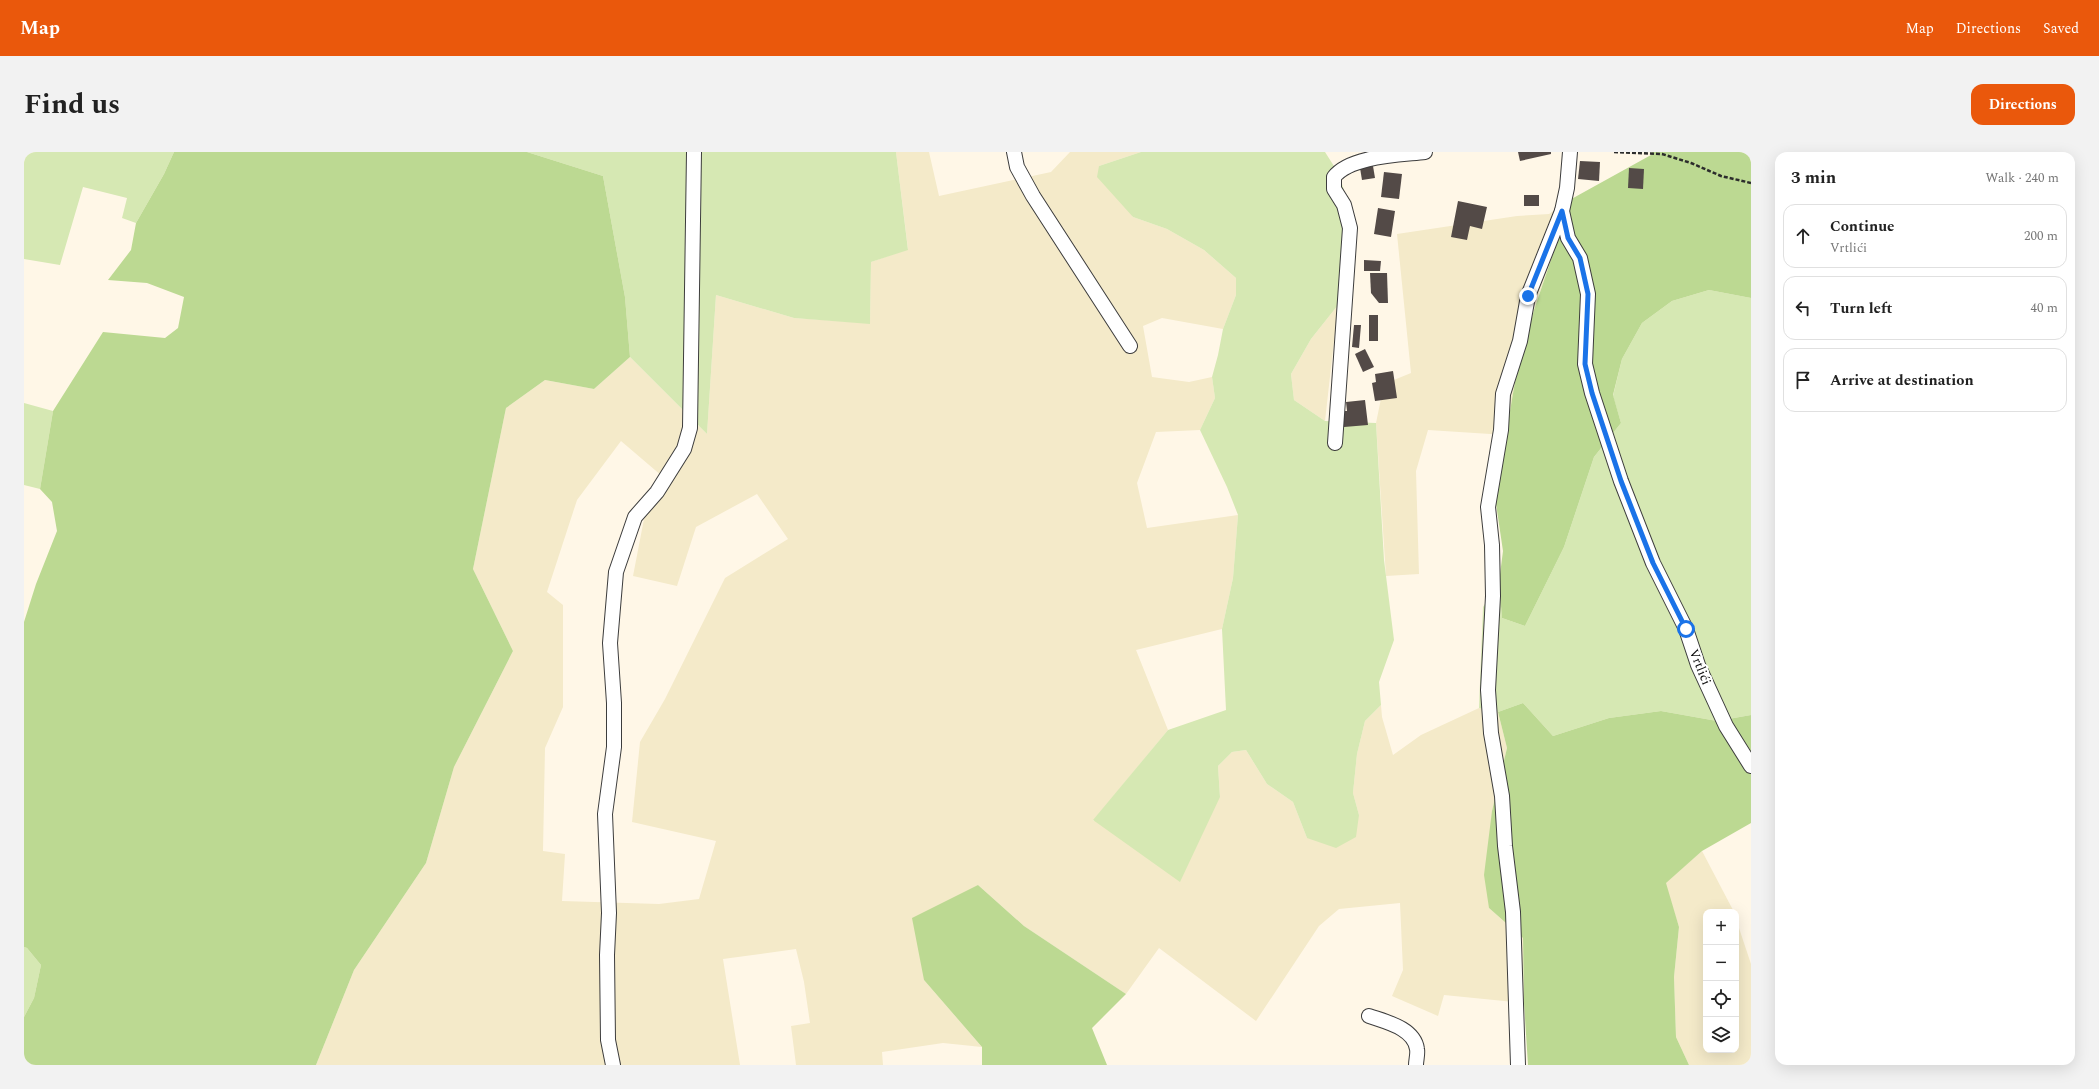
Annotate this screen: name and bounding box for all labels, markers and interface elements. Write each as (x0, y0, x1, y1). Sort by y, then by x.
text: Map (20, 14, 60, 43)
text: Map (1906, 18, 1934, 39)
text: Directions (1956, 18, 2021, 39)
text: Saved (2043, 18, 2079, 39)
text: Find us (24, 83, 120, 126)
button: Directions (1971, 84, 2075, 125)
text: 3 min (1791, 165, 1836, 191)
text: Walk · 240 m (1985, 168, 2059, 188)
text: Continue (1830, 215, 1895, 238)
icon: ahead (1792, 225, 1814, 247)
text: 200 m (2024, 226, 2058, 246)
text: Vrtlići (1830, 238, 1867, 258)
route end (1519, 287, 1537, 305)
icon: left (1792, 297, 1814, 319)
text: Turn left (1830, 297, 1892, 320)
text: 40 m (2031, 298, 2058, 318)
icon: arrive (1792, 369, 1814, 391)
text: Arrive at destination (1830, 369, 1974, 392)
route start (1677, 620, 1695, 638)
street label: Vrtlići (1684, 646, 1716, 688)
map controls (1703, 909, 1739, 1053)
button: + (1703, 909, 1739, 945)
button: − (1703, 945, 1739, 981)
button: locate (1703, 981, 1739, 1017)
button: layers (1703, 1017, 1739, 1053)

